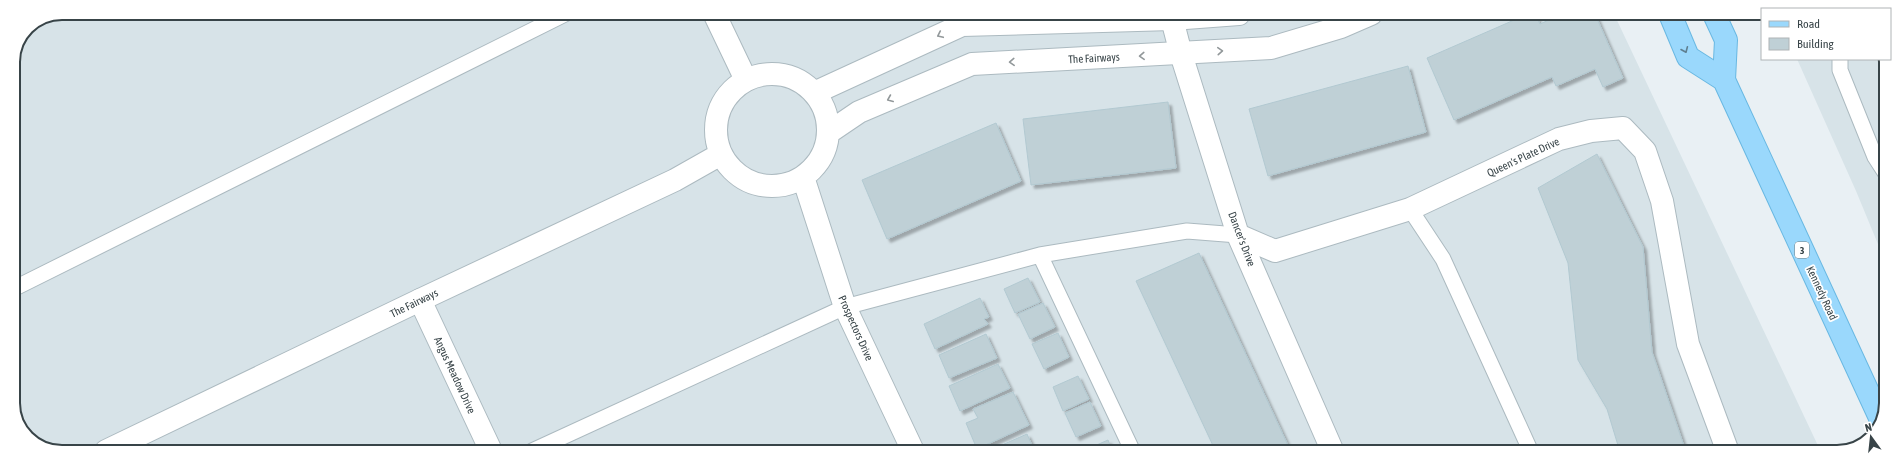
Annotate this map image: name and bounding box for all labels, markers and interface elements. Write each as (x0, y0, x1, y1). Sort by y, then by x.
legend (1761, 8, 1891, 60)
text: Road (1797, 17, 1820, 31)
one-way arrow (936, 30, 944, 38)
text: Building (1797, 37, 1835, 51)
one-way arrow (1680, 45, 1688, 53)
one-way arrow (1217, 47, 1223, 56)
street label: The Fairways (1068, 51, 1120, 65)
one-way arrow (1139, 51, 1145, 60)
one-way arrow (1009, 58, 1015, 66)
one-way arrow (886, 94, 894, 102)
street label: Queen's Plate Drive (1485, 135, 1561, 179)
street label: Dancer's Drive (1226, 210, 1258, 268)
road number: 3 (1795, 242, 1809, 258)
street label: Kennedy Road (1804, 264, 1840, 322)
street label: The Fairways (388, 286, 440, 320)
street label: Prospectors Drive (836, 294, 876, 362)
street label: Angus Meadow Drive (432, 335, 478, 415)
north arrow (1851, 417, 1891, 457)
text: N (1864, 421, 1873, 434)

